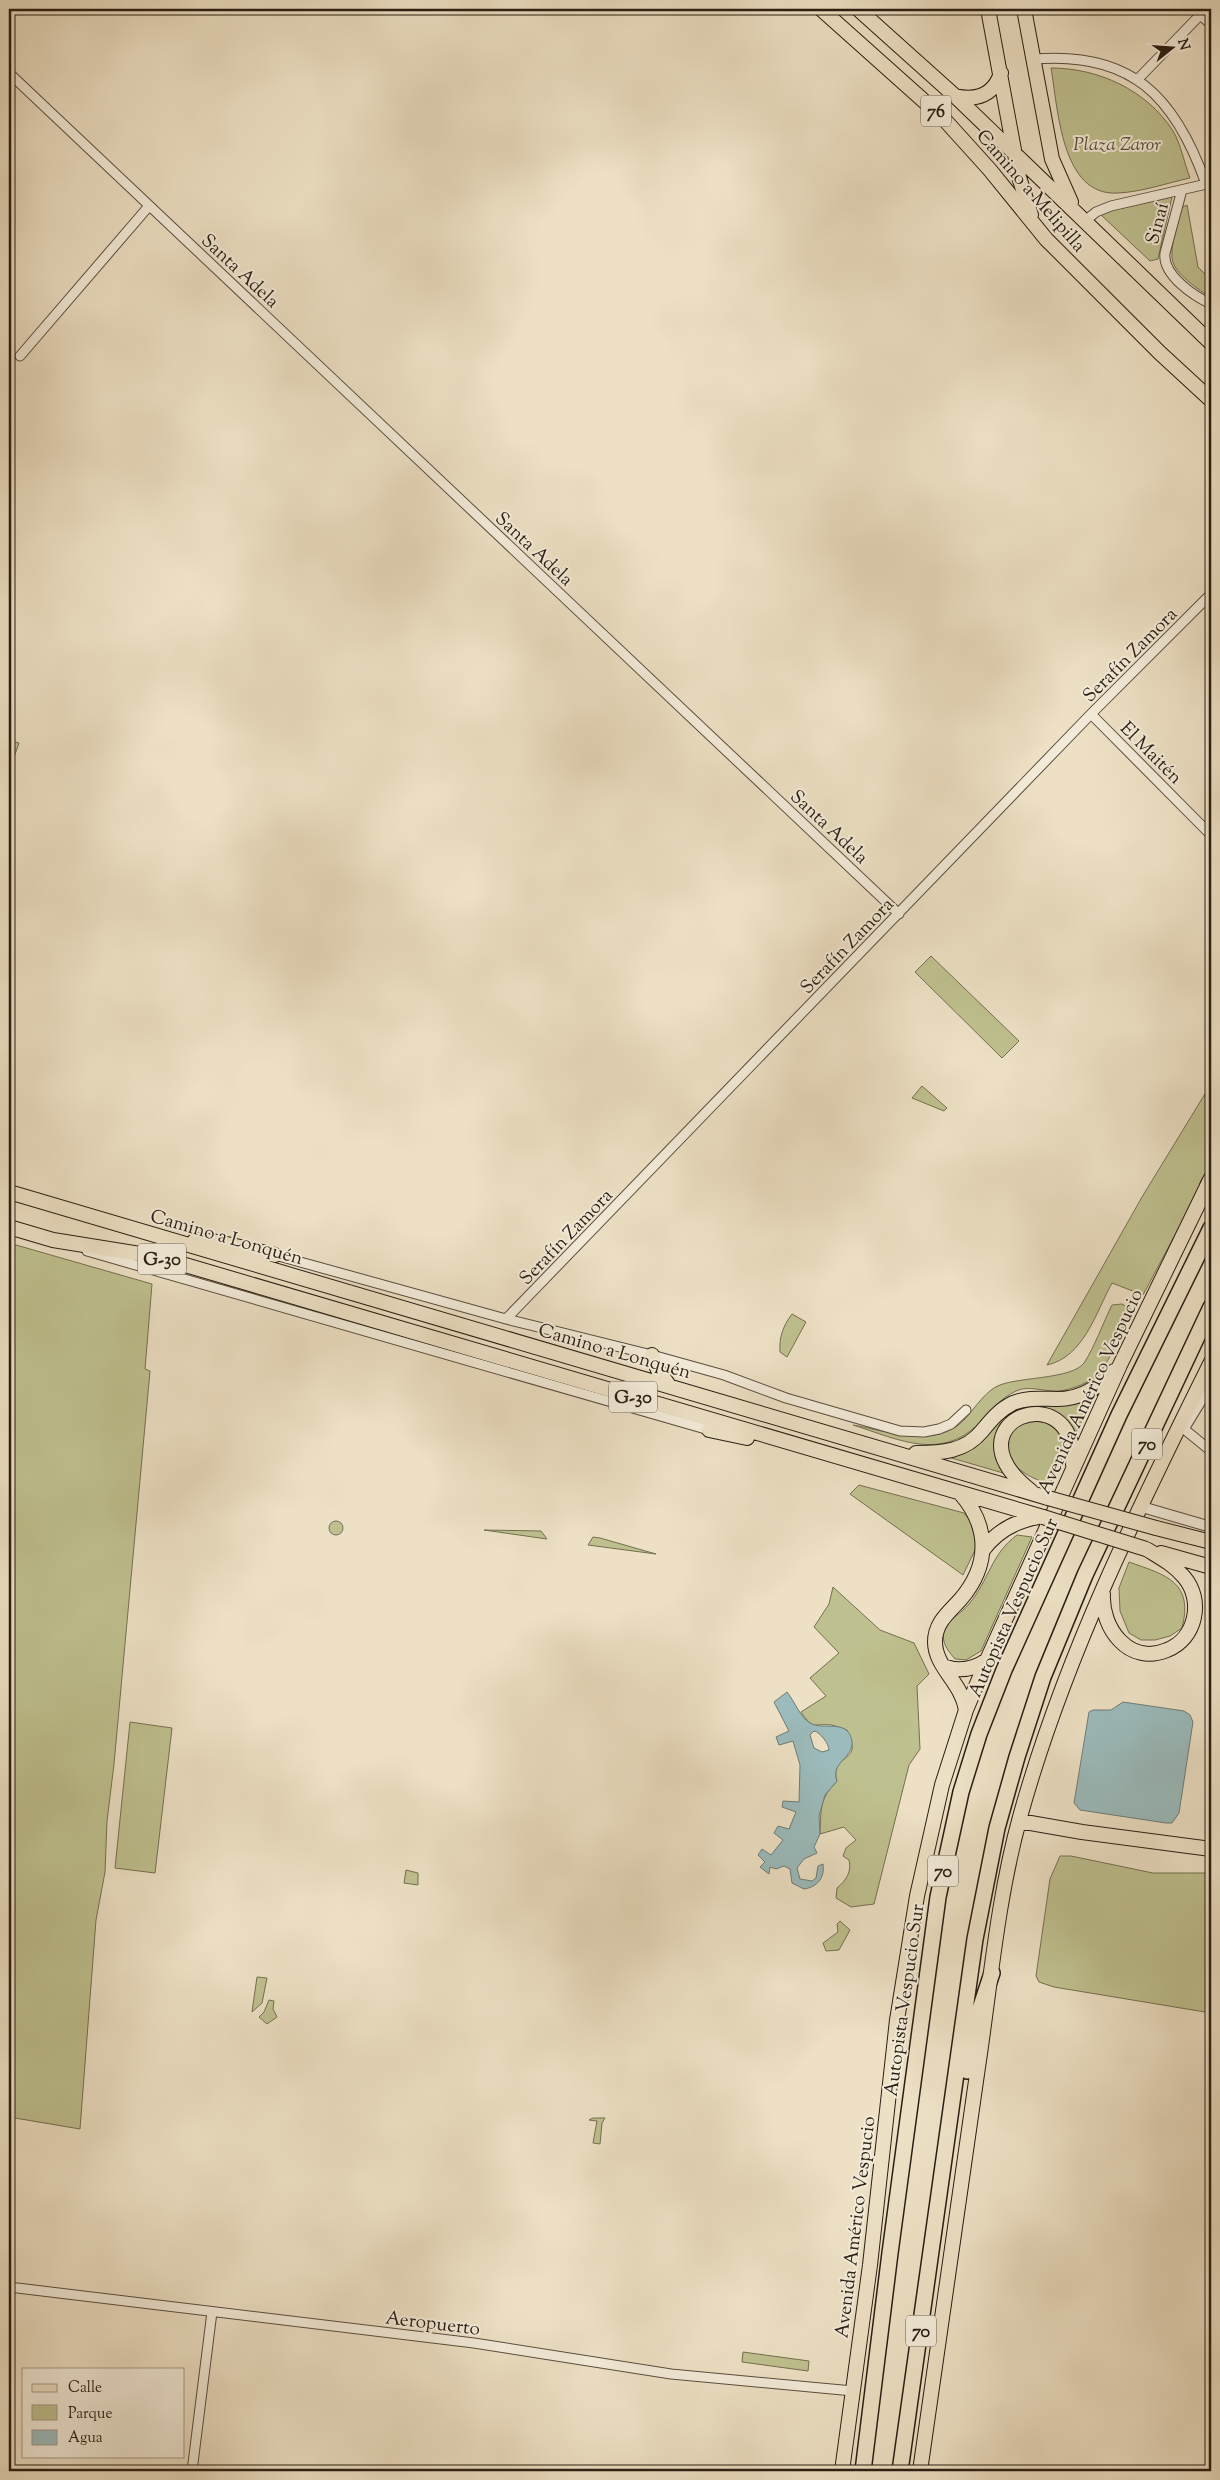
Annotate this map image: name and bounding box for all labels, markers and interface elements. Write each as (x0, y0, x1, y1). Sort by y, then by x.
north arrow (1148, 22, 1198, 72)
text: N (1171, 37, 1194, 53)
road number: 76 (921, 95, 951, 126)
street label: Camino a Melipilla (969, 124, 1091, 259)
park label: Plaza Zaror (1073, 132, 1161, 159)
street label: Sinaí (1140, 200, 1177, 247)
street label: Santa Adela (194, 228, 285, 315)
street label: Santa Adela (488, 506, 579, 593)
street label: Serafín Zamora (1077, 602, 1185, 709)
street label: El Maitén (1113, 716, 1188, 791)
street label: Santa Adela (783, 784, 874, 871)
street label: Serafín Zamora (795, 892, 901, 1001)
street label: Serafín Zamora (514, 1183, 620, 1292)
street label: Camino a Lonquén (147, 1204, 306, 1273)
road number: G-30 (138, 1244, 186, 1274)
street label: Avenida Américo Vespucio (1032, 1285, 1151, 1499)
street label: Camino a Lonquén (535, 1318, 694, 1387)
road number: G-30 (609, 1381, 657, 1412)
road number: 70 (1132, 1428, 1162, 1460)
street label: Autopista Vespucio Sur (962, 1514, 1066, 1702)
road number: 70 (928, 1855, 958, 1886)
street label: Autopista Vespucio Sur (879, 1902, 932, 2098)
street label: Avenida Américo Vespucio (829, 2115, 884, 2340)
street label: Aeropuerto (384, 2305, 482, 2344)
road number: 70 (906, 2316, 936, 2346)
legend (22, 2368, 185, 2458)
text: Calle (68, 2378, 102, 2399)
text: Parque (68, 2404, 112, 2425)
text: Agua (68, 2428, 103, 2449)

